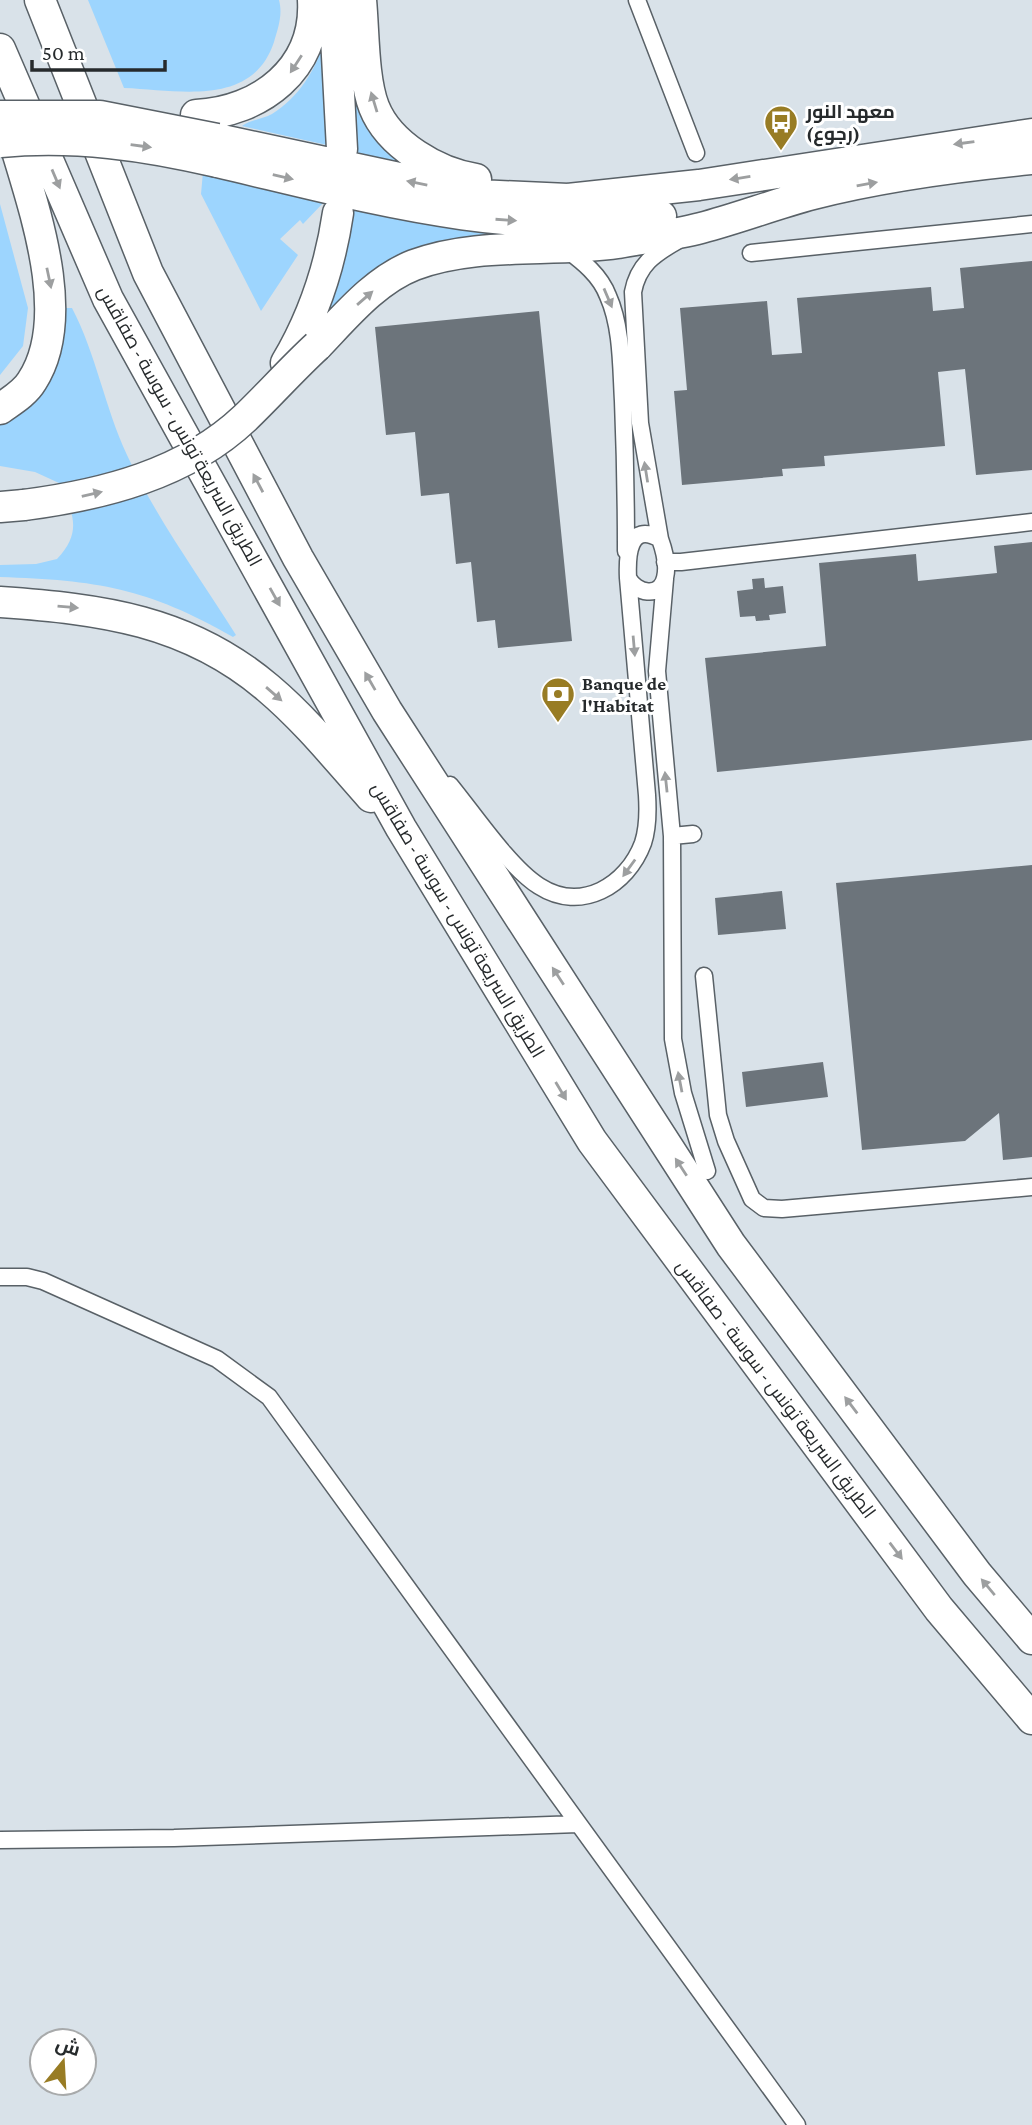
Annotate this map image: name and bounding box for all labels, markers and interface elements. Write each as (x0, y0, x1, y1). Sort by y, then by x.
scale bar (32, 28, 164, 72)
text: 50 m (42, 41, 85, 65)
one-way arrow (289, 55, 302, 74)
one-way arrow (368, 90, 379, 112)
place label: معهد النور (رجوع) (805, 101, 895, 147)
bus stop icon: معهد النور (رجوع) (762, 103, 800, 152)
one-way arrow (953, 138, 975, 149)
one-way arrow (130, 141, 152, 152)
one-way arrow (50, 169, 62, 189)
one-way arrow (272, 172, 294, 183)
one-way arrow (729, 173, 751, 184)
one-way arrow (406, 177, 428, 188)
one-way arrow (856, 178, 878, 189)
one-way arrow (495, 215, 517, 226)
one-way arrow (43, 267, 54, 289)
street label: الطريق السريعة تونس - سوسة - صفاقس (92, 282, 266, 571)
one-way arrow (602, 288, 613, 309)
one-way arrow (356, 290, 374, 306)
one-way arrow (641, 461, 652, 483)
one-way arrow (253, 472, 265, 492)
one-way arrow (81, 488, 103, 499)
one-way arrow (269, 588, 281, 607)
one-way arrow (57, 602, 79, 613)
one-way arrow (629, 635, 640, 657)
one-way arrow (363, 671, 376, 690)
place label: Banque de l'Habitat (582, 673, 666, 716)
bank icon: Banque de l'Habitat (539, 675, 577, 724)
one-way arrow (265, 686, 283, 702)
one-way arrow (660, 771, 671, 793)
street label: الطريق السريعة تونس - سوسة - صفاقس (366, 778, 549, 1063)
one-way arrow (622, 859, 636, 877)
one-way arrow (551, 966, 564, 986)
one-way arrow (675, 1071, 686, 1093)
one-way arrow (555, 1081, 568, 1100)
one-way arrow (674, 1158, 687, 1177)
street label: الطريق السريعة تونس - سوسة - صفاقس (670, 1256, 880, 1523)
one-way arrow (844, 1396, 858, 1414)
one-way arrow (888, 1541, 903, 1559)
one-way arrow (981, 1578, 996, 1595)
north arrow (28, 2027, 98, 2097)
text: ش (53, 2033, 83, 2061)

